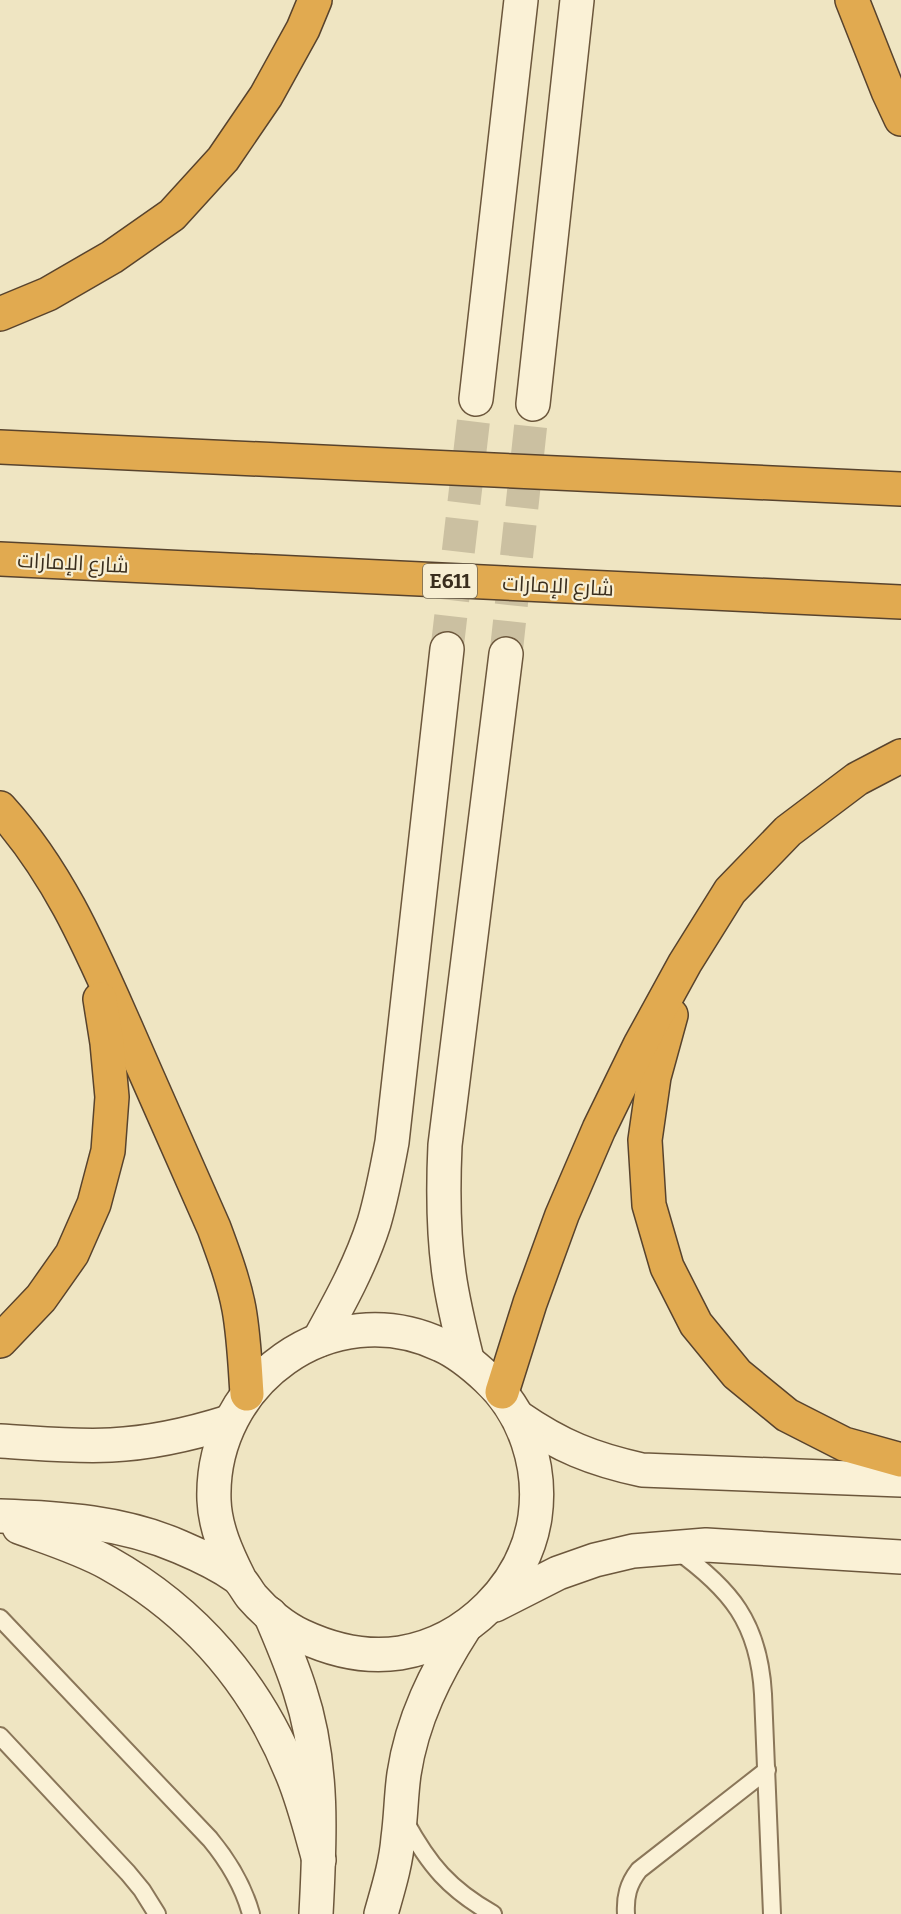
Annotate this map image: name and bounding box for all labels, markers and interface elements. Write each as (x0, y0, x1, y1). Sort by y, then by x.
street label: شارع الإمارات (17, 547, 129, 580)
road number: E611 (423, 564, 477, 598)
street label: شارع الإمارات (502, 570, 614, 603)

